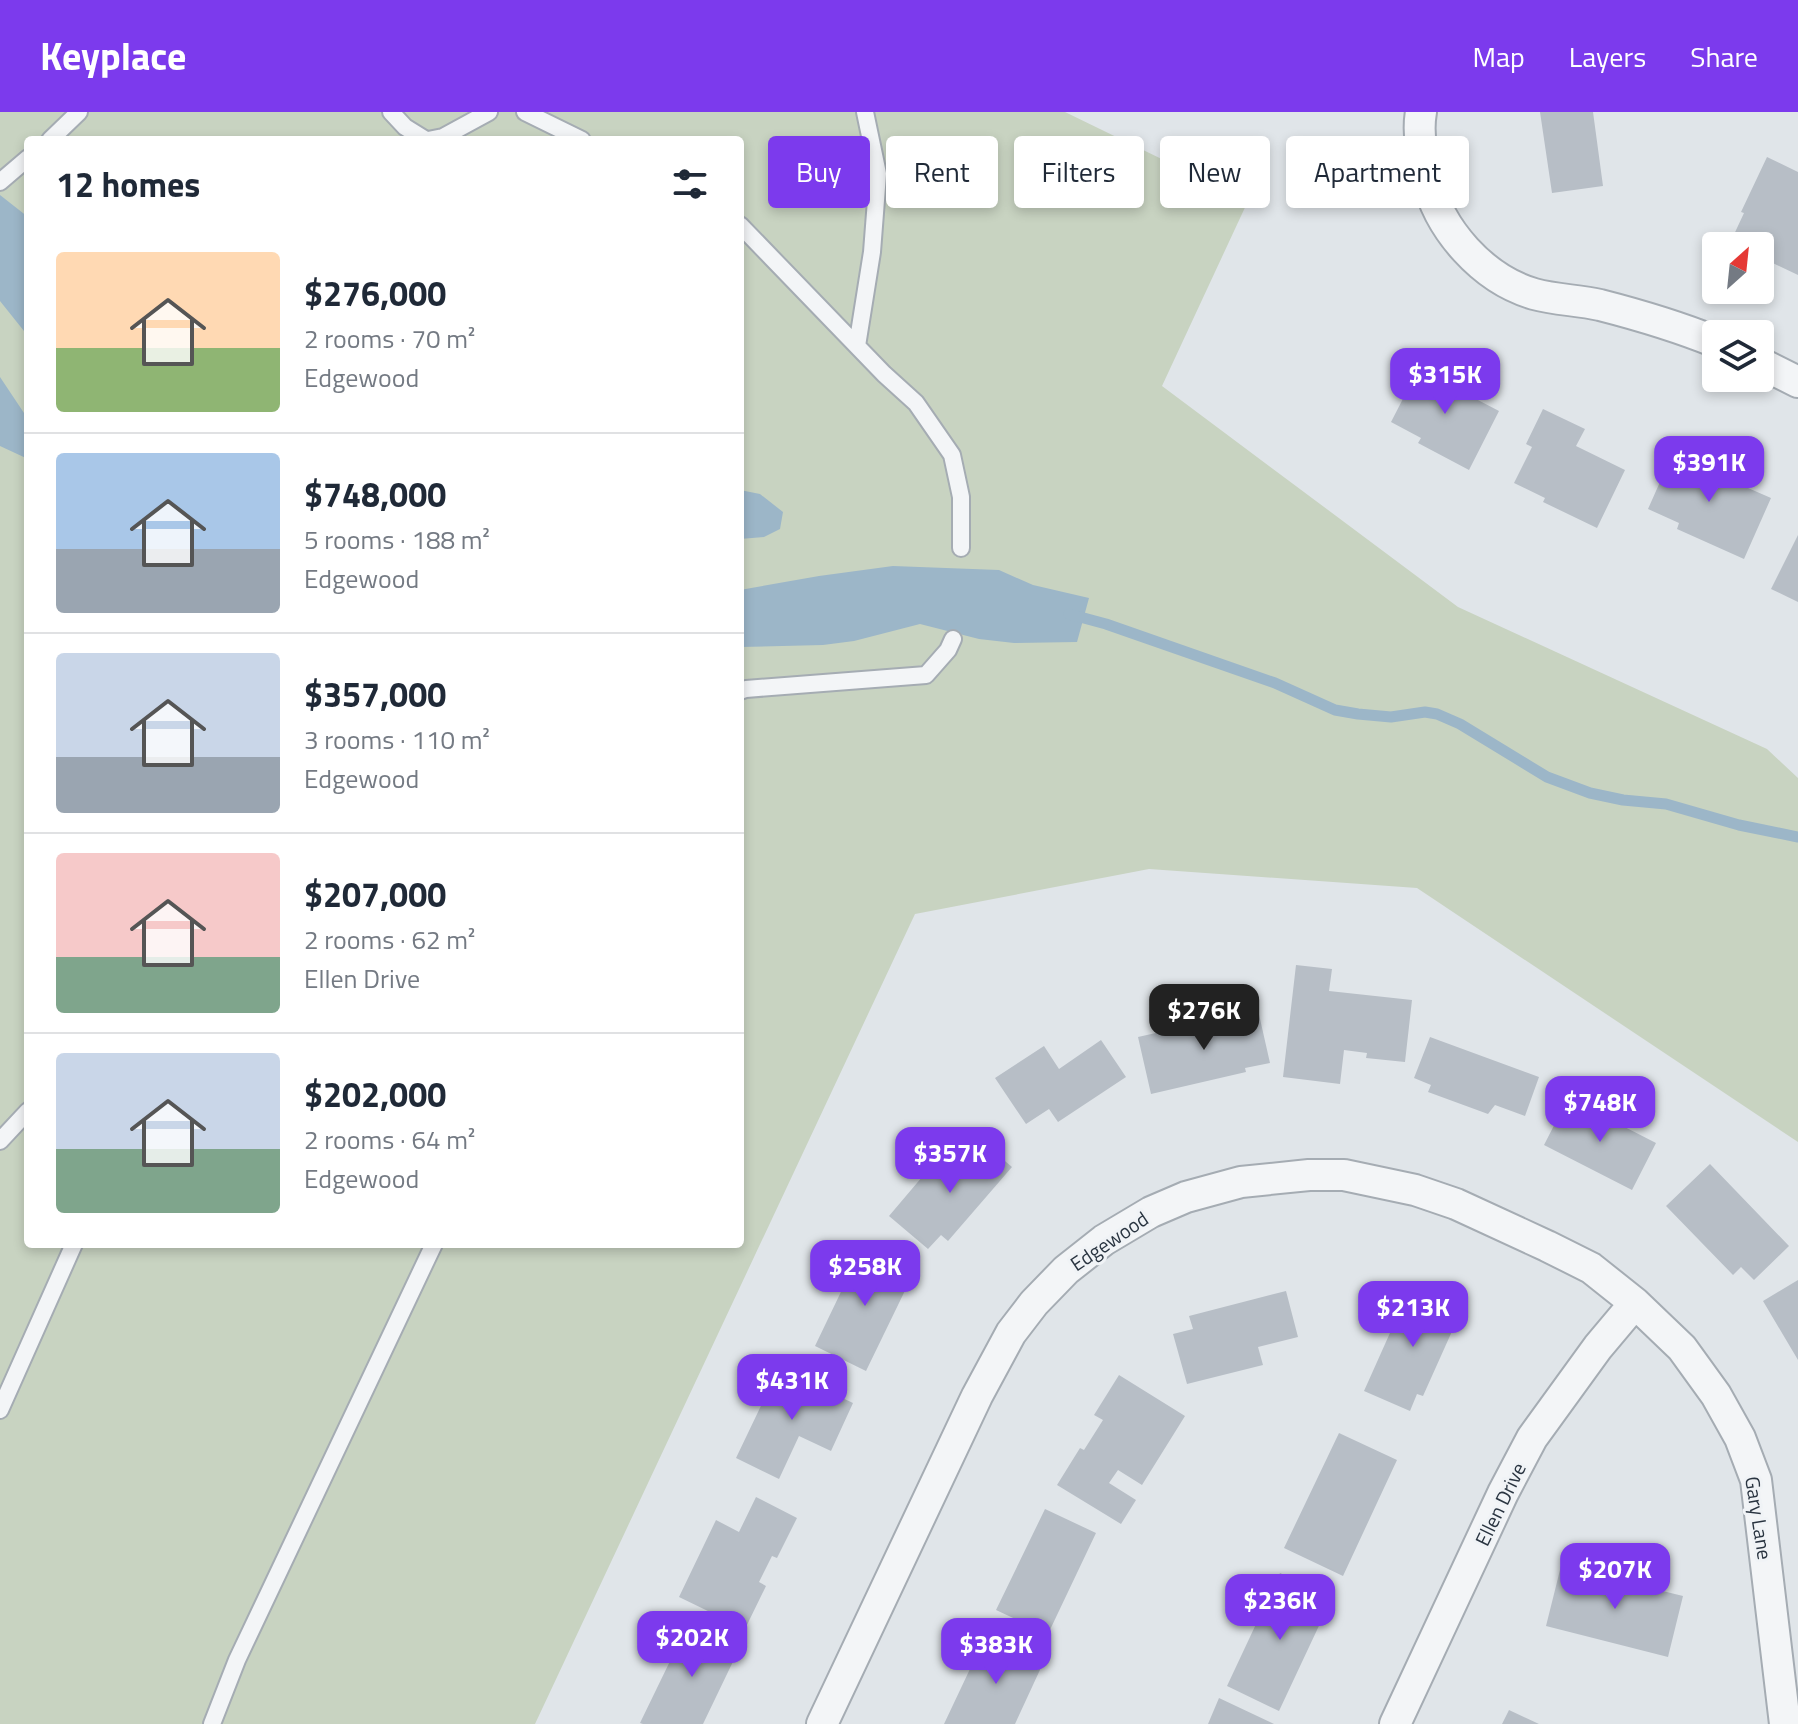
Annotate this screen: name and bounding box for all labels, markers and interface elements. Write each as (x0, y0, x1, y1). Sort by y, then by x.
text: Keyplace (40, 27, 187, 85)
text: Map (1472, 35, 1525, 78)
text: Layers (1569, 35, 1646, 78)
text: Share (1690, 35, 1758, 78)
chip: Buy (768, 136, 870, 208)
chip: Rent (886, 136, 998, 208)
chip: Filters (1014, 136, 1144, 208)
chip: New (1160, 136, 1270, 208)
chip: Apartment (1286, 136, 1469, 208)
text: 12 homes (56, 158, 200, 210)
icon: filters (668, 162, 712, 206)
north arrow (1702, 232, 1774, 304)
map controls (1702, 232, 1774, 392)
text: $276,000 (304, 267, 446, 319)
icon: home (120, 284, 216, 380)
text: 2 rooms · 70 m² (304, 319, 475, 358)
button: layers (1702, 320, 1774, 392)
pin: $315K (1389, 348, 1501, 416)
text: $315K (1408, 354, 1482, 393)
text: Edgewood (304, 358, 419, 397)
pin: $391K (1653, 436, 1765, 504)
text: $391K (1672, 442, 1746, 481)
text: $748,000 (304, 468, 446, 520)
icon: home (120, 485, 216, 581)
text: 5 rooms · 188 m² (304, 520, 490, 559)
text: Edgewood (304, 559, 419, 598)
text: $357,000 (304, 668, 446, 720)
icon: home (120, 685, 216, 781)
text: 3 rooms · 110 m² (304, 720, 490, 759)
text: Edgewood (304, 759, 419, 798)
text: $207,000 (304, 868, 446, 920)
icon: home (120, 885, 216, 981)
text: 2 rooms · 62 m² (304, 920, 475, 959)
text: Ellen Drive (304, 959, 420, 998)
pin: $276K (1148, 984, 1260, 1052)
text: $276K (1167, 990, 1241, 1029)
text: $202,000 (304, 1068, 446, 1120)
pin: $748K (1544, 1076, 1656, 1144)
text: $748K (1563, 1082, 1637, 1121)
icon: home (120, 1085, 216, 1181)
text: 2 rooms · 64 m² (304, 1120, 475, 1159)
pin: $357K (894, 1127, 1006, 1195)
text: $357K (913, 1133, 987, 1172)
text: Edgewood (304, 1159, 419, 1198)
street label: Edgewood (1064, 1203, 1154, 1279)
pin: $258K (809, 1240, 921, 1308)
text: $258K (828, 1246, 902, 1285)
pin: $213K (1357, 1281, 1469, 1349)
text: $213K (1376, 1287, 1450, 1326)
pin: $431K (736, 1354, 848, 1422)
text: $431K (755, 1360, 829, 1399)
street label: Ellen Drive (1466, 1457, 1534, 1551)
street label: Gary Lane (1737, 1474, 1781, 1562)
pin: $207K (1559, 1543, 1671, 1611)
text: $207K (1578, 1549, 1652, 1588)
pin: $236K (1224, 1574, 1336, 1642)
text: $236K (1243, 1580, 1317, 1619)
pin: $202K (636, 1611, 748, 1679)
text: $202K (655, 1617, 729, 1656)
pin: $383K (940, 1618, 1052, 1686)
text: $383K (959, 1624, 1033, 1663)

